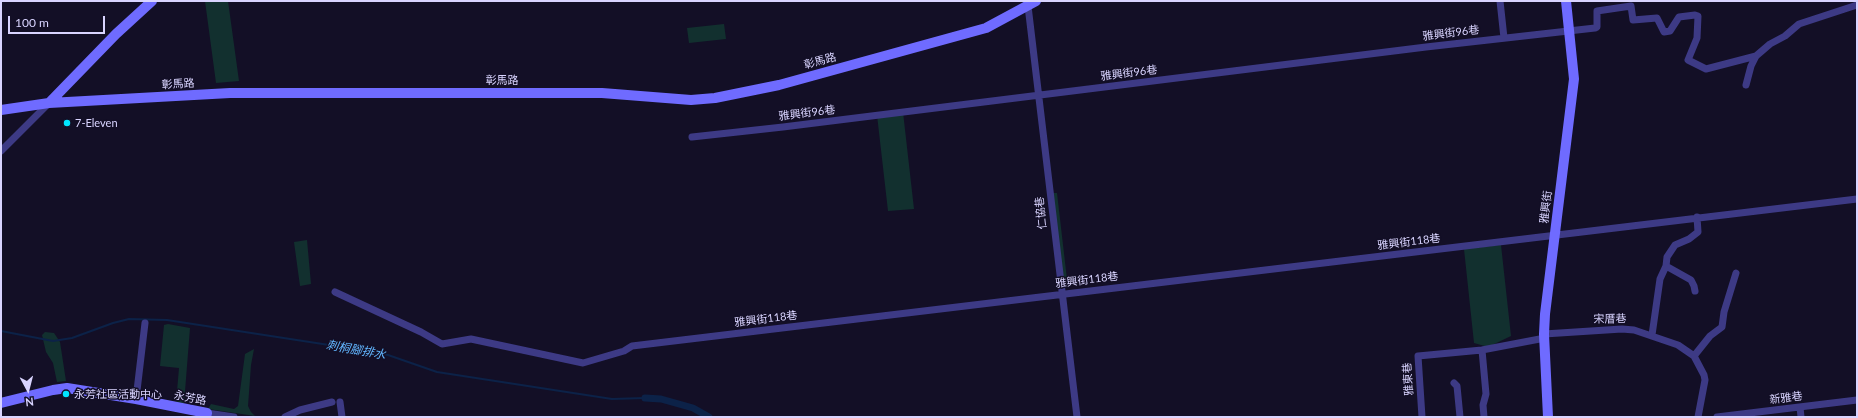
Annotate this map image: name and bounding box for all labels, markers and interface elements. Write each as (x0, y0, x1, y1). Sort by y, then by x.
scale bar (10, 8, 107, 34)
text: 100 m (15, 15, 49, 30)
street label: 雅興街96巷 (1422, 23, 1480, 43)
street label: 彰馬路 (802, 50, 838, 72)
street label: 雅興街96巷 (1100, 63, 1158, 83)
street label: 彰馬路 (486, 73, 518, 87)
street label: 彰馬路 (161, 77, 195, 91)
street label: 雅興街96巷 (778, 103, 836, 123)
place label: 7-Eleven (75, 116, 118, 130)
marker: 7-Eleven (62, 118, 72, 128)
street label: 雅興街 (1537, 190, 1555, 224)
street label: 仁協巷 (1033, 196, 1049, 230)
street label: 雅興街118巷 (1377, 232, 1441, 252)
street label: 雅興街118巷 (1055, 270, 1119, 290)
street label: 雅興街118巷 (734, 309, 798, 329)
street label: 宋厝巷 (1593, 312, 1627, 326)
water label: 刺桐腳排水 (325, 338, 387, 362)
street label: 雅東巷 (1400, 362, 1416, 396)
north arrow (8, 370, 48, 410)
place label: 永芳社區活動中心 (74, 387, 162, 401)
street label: 永芳路 (173, 388, 207, 408)
marker: 永芳社區活動中心 (61, 389, 71, 399)
street label: 新雅巷 (1769, 389, 1803, 407)
text: N (25, 395, 35, 409)

